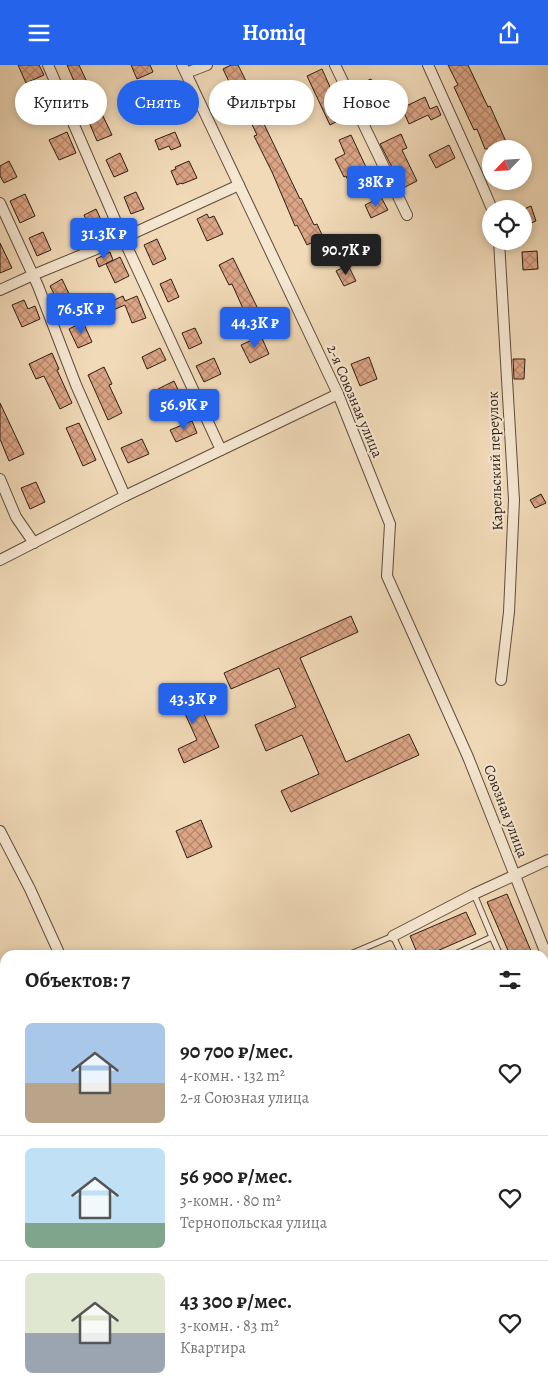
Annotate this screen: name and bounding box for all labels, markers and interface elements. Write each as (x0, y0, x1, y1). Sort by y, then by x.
text: Homiq (242, 18, 306, 48)
icon: menu (25, 19, 53, 47)
icon: share (495, 19, 523, 47)
chip: Купить (15, 80, 107, 125)
chip: Снять (117, 80, 199, 125)
chip: Фильтры (209, 80, 314, 125)
chip: Новое (324, 80, 408, 125)
north arrow (482, 140, 532, 190)
map controls (482, 140, 532, 250)
pin: 38K ₽ (341, 165, 411, 208)
text: 38K ₽ (358, 171, 394, 193)
button: locate (482, 200, 532, 250)
pin: 31.3K ₽ (58, 217, 150, 260)
text: 31.3K ₽ (81, 223, 127, 245)
pin: 90.7K ₽ (300, 233, 392, 276)
text: 90.7K ₽ (322, 239, 370, 261)
pin: 76.5K ₽ (35, 293, 127, 335)
text: 76.5K ₽ (58, 298, 104, 320)
pin: 44.3K ₽ (209, 307, 301, 349)
text: 44.3K ₽ (231, 312, 279, 334)
street label: 2-я Союзная улица (322, 341, 388, 461)
pin: 56.9K ₽ (138, 389, 230, 431)
street label: Карельский переулок (483, 391, 507, 531)
text: 56.9K ₽ (160, 394, 208, 416)
pin: 43.3K ₽ (147, 683, 239, 725)
text: 43.3K ₽ (169, 688, 217, 710)
street label: Союзная улица (479, 762, 533, 861)
text: Объектов: 7 (25, 966, 130, 994)
icon: filters (496, 966, 524, 994)
text: 90 700 ₽/мес. (180, 1037, 294, 1065)
icon: home (65, 1043, 125, 1103)
icon: heart (496, 1059, 524, 1087)
text: 4-комн. · 132 m² (180, 1065, 285, 1087)
text: 2-я Союзная улица (180, 1087, 309, 1109)
text: 56 900 ₽/мес. (180, 1162, 293, 1190)
icon: home (65, 1168, 125, 1228)
icon: heart (496, 1184, 524, 1212)
text: 3-комн. · 80 m² (180, 1190, 281, 1212)
text: Тернопольская улица (180, 1212, 327, 1234)
text: 43 300 ₽/мес. (180, 1287, 292, 1315)
icon: home (65, 1293, 125, 1353)
icon: heart (496, 1309, 524, 1337)
text: 3-комн. · 83 m² (180, 1315, 279, 1337)
text: Квартира (180, 1337, 246, 1359)

